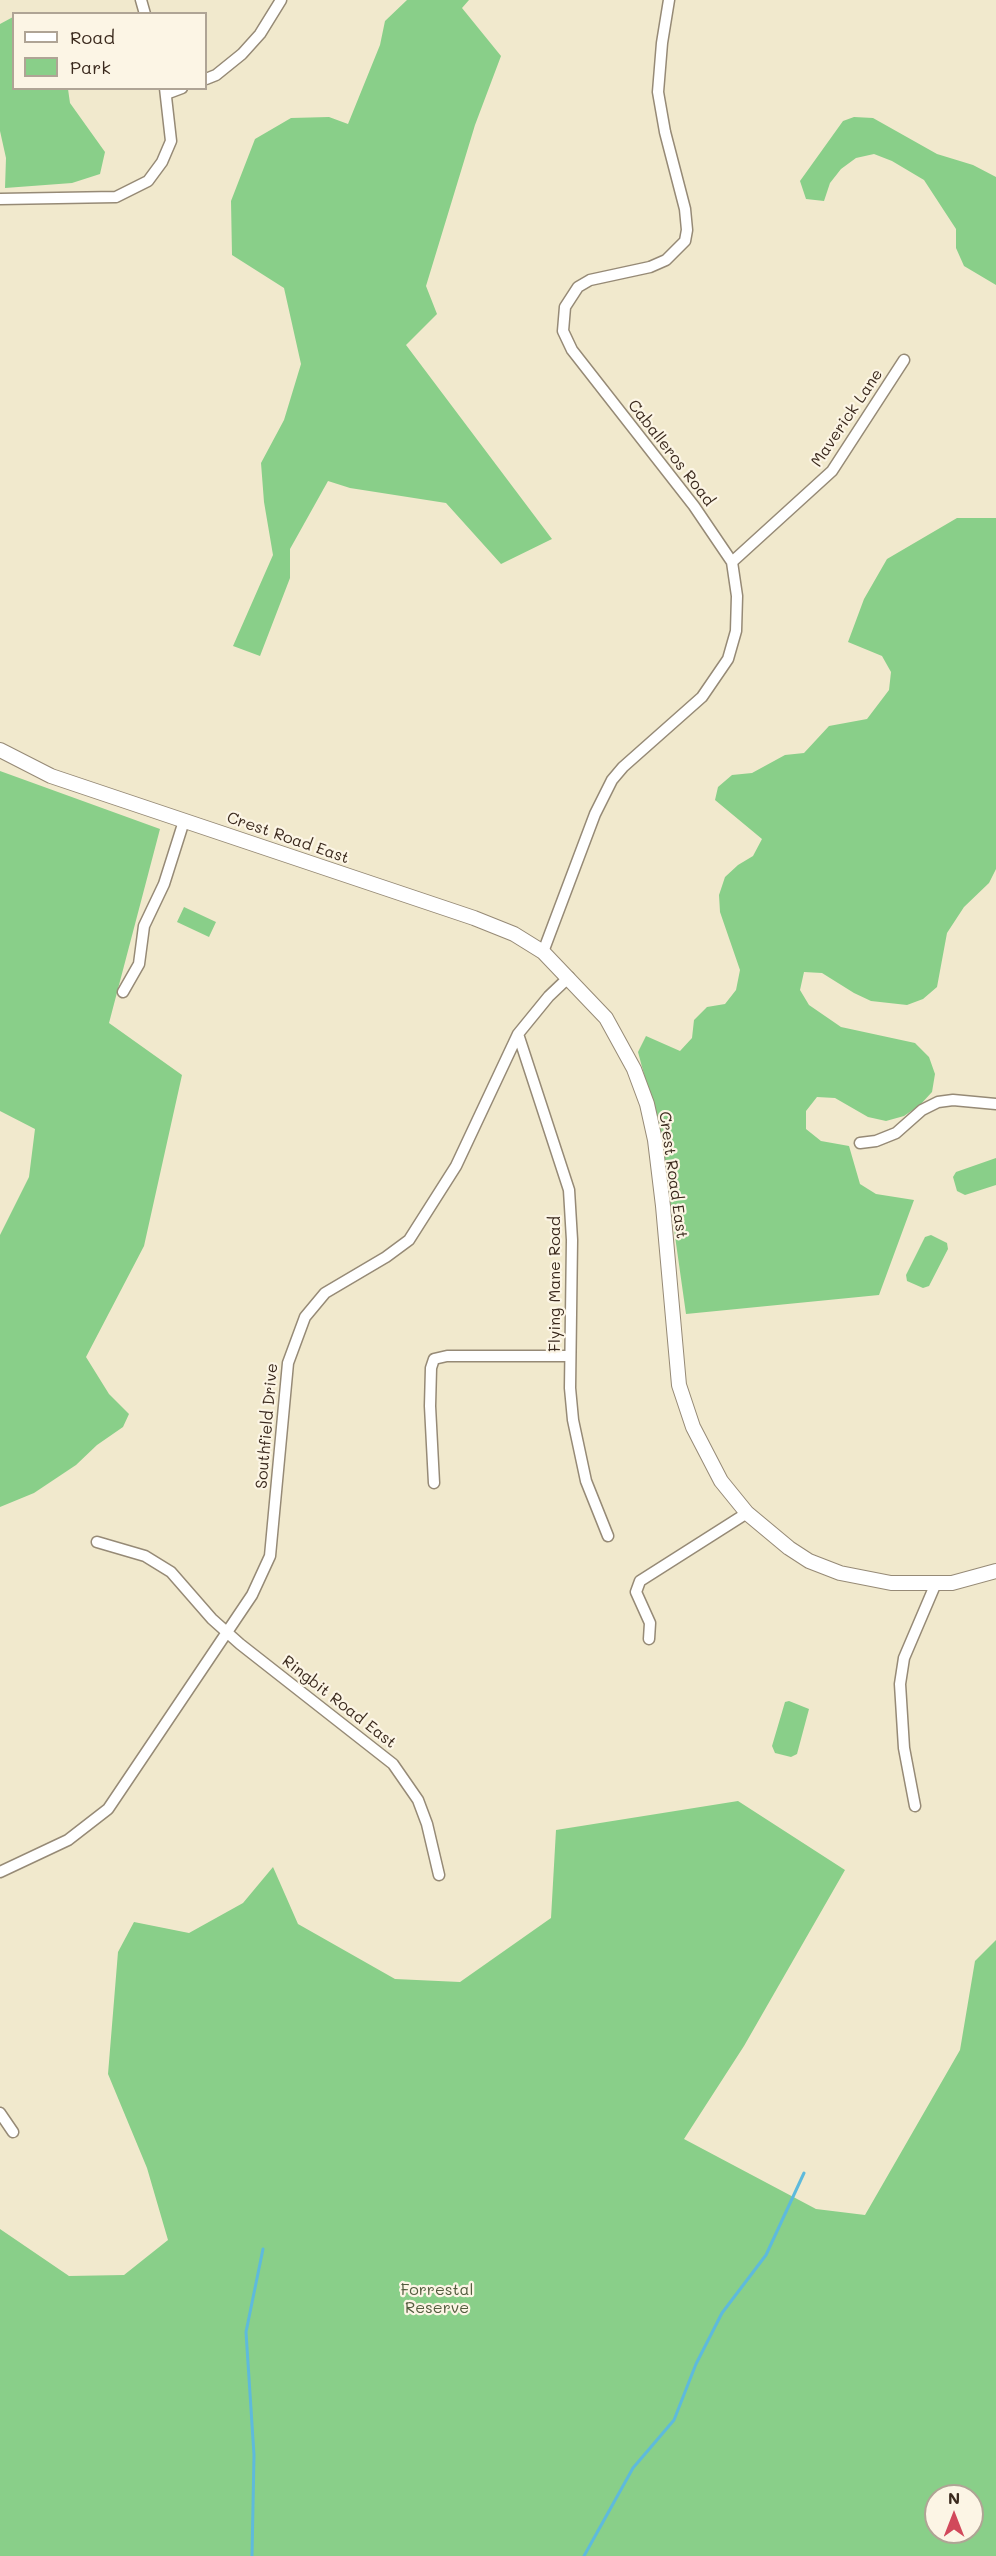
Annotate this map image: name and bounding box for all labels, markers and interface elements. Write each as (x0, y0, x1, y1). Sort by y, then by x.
legend (12, 12, 207, 90)
text: Road (70, 25, 115, 49)
text: Park (70, 55, 111, 79)
street label: Maverick Lane (807, 365, 887, 471)
street label: Caballeros Road (623, 396, 719, 510)
street label: Crest Road East (224, 808, 352, 868)
street label: Crest Road East (655, 1110, 691, 1240)
street label: Flying Mane Road (545, 1216, 565, 1352)
street label: Southfield Drive (252, 1362, 282, 1490)
street label: Ringbit Road East (278, 1652, 400, 1752)
park label: Forrestal Reserve (400, 2280, 474, 2318)
north arrow (924, 2484, 984, 2544)
text: N (948, 2487, 960, 2508)

